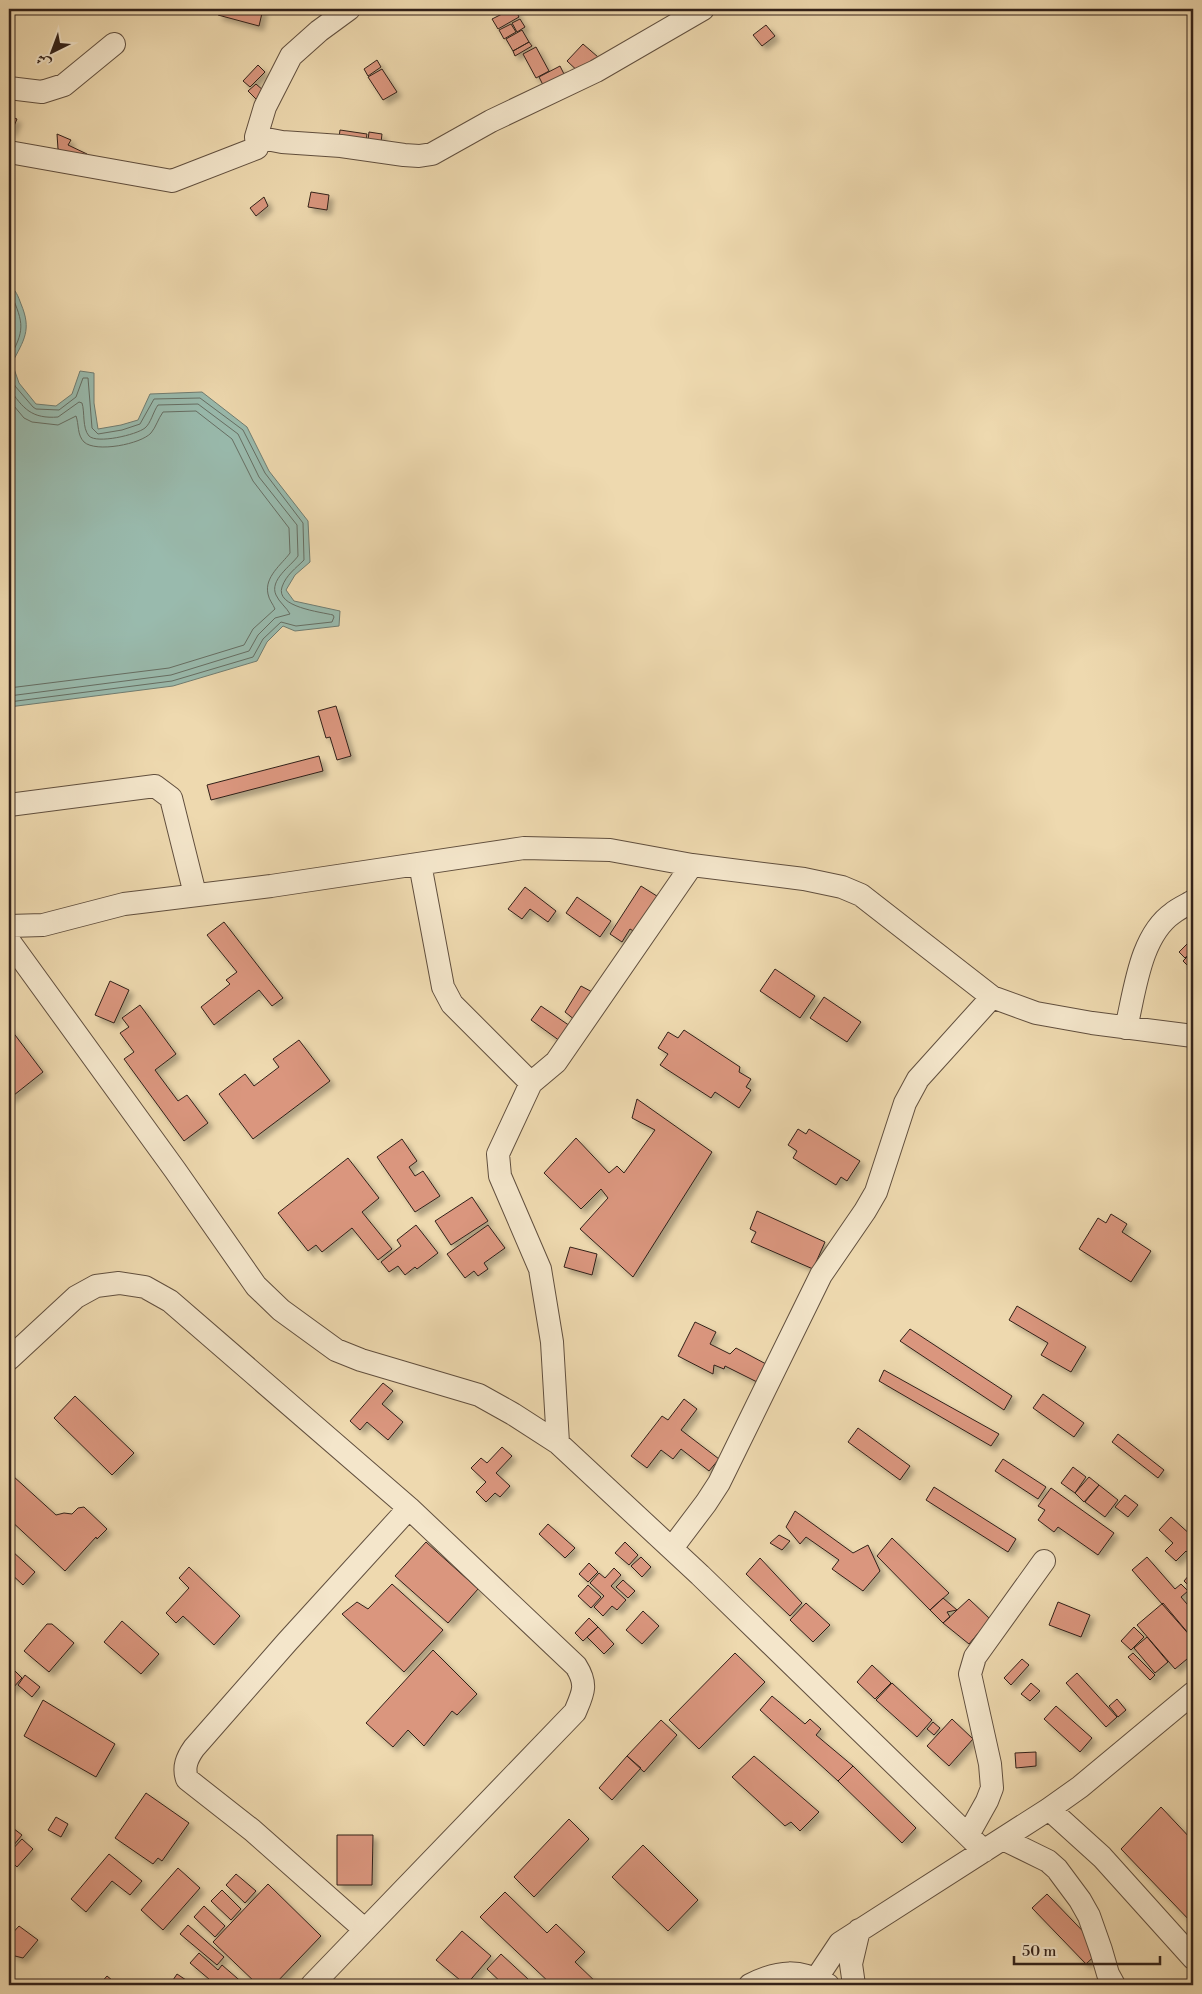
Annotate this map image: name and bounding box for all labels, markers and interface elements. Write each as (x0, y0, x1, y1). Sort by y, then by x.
north arrow (28, 28, 78, 78)
text: ش (33, 50, 55, 72)
scale bar (1014, 1934, 1161, 1966)
text: 50 m (1022, 1942, 1056, 1961)

